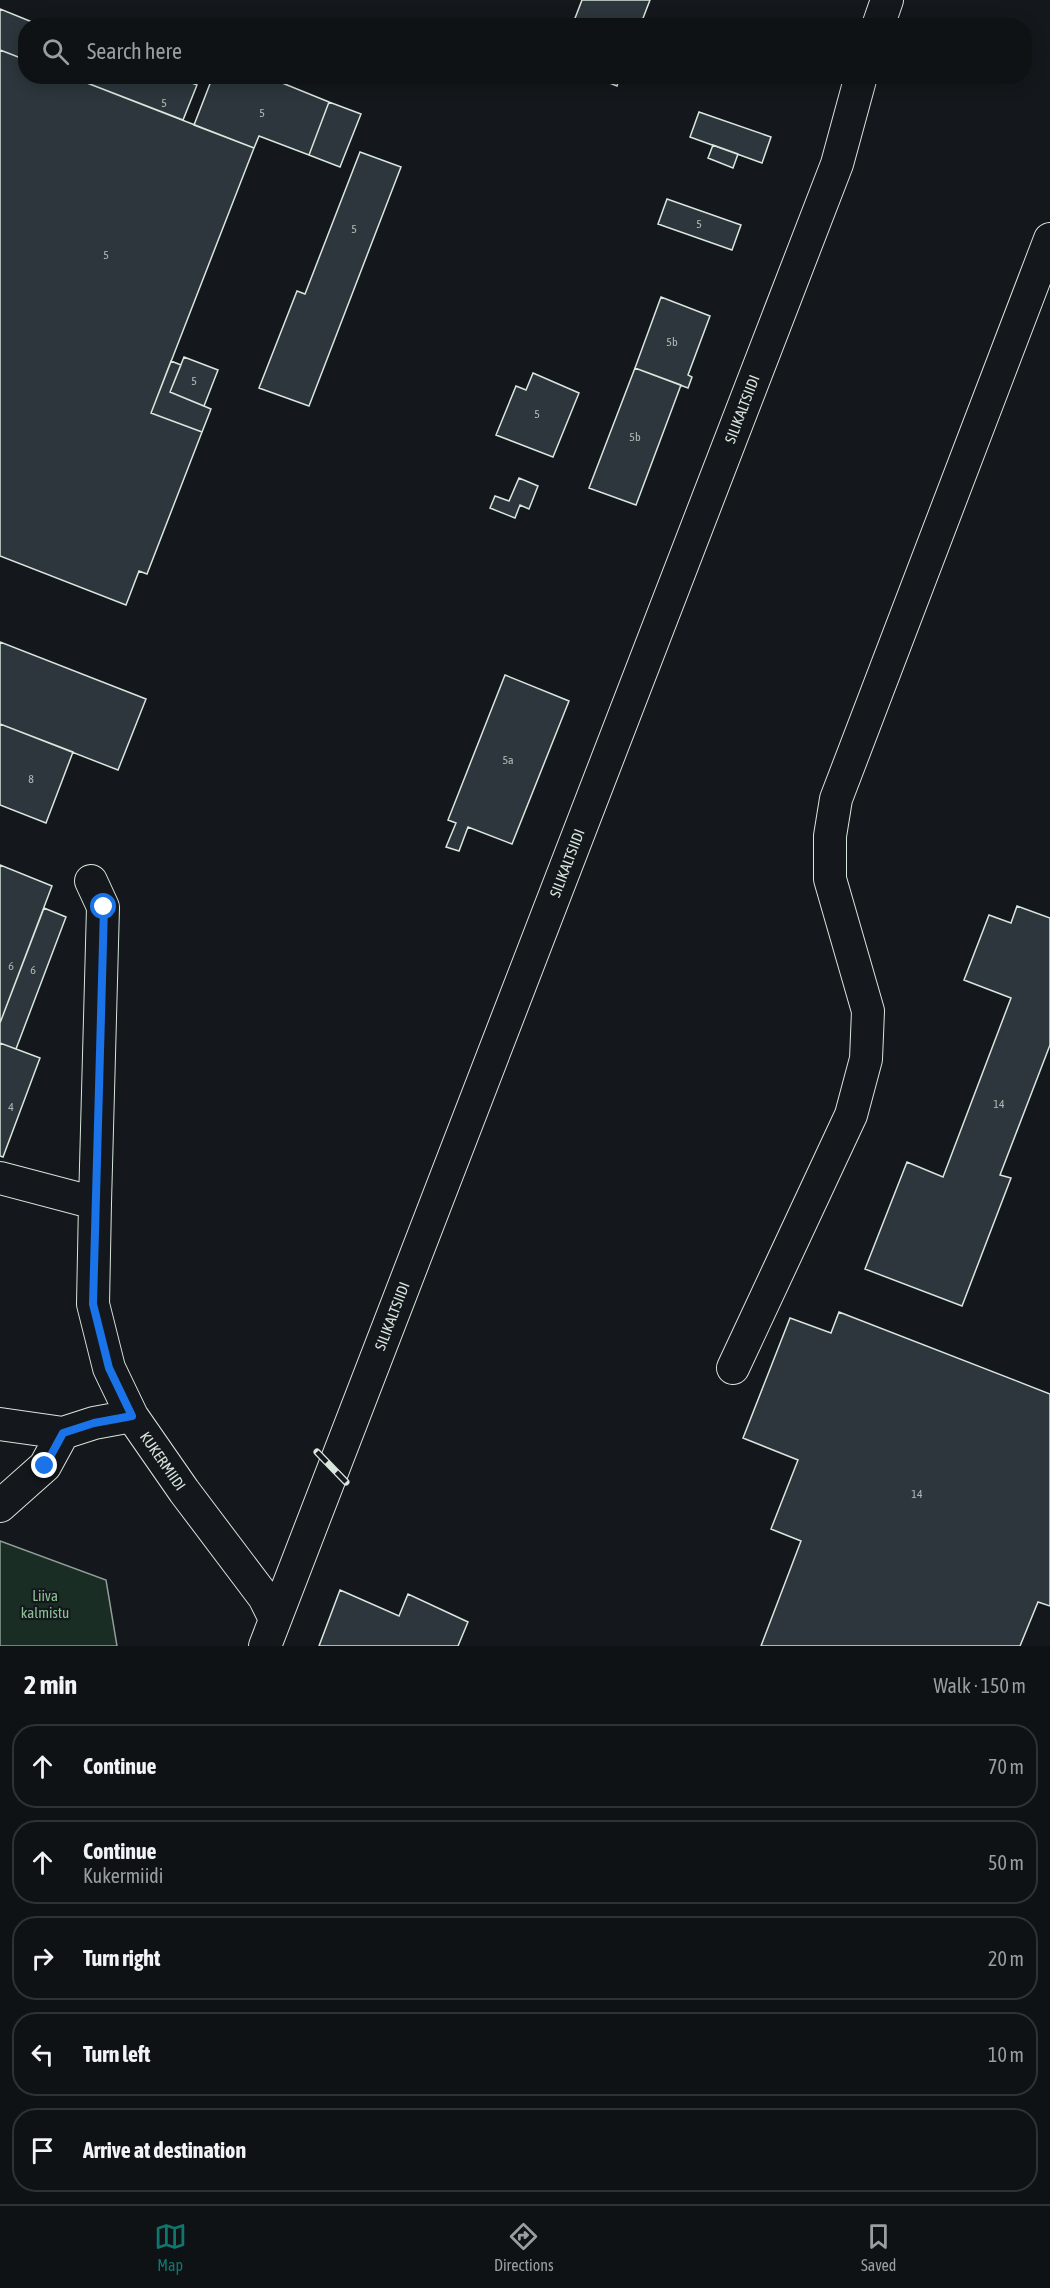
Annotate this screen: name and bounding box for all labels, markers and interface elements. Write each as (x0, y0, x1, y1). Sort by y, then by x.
search box (18, 18, 1032, 84)
icon: search (39, 35, 72, 68)
text: Search here (87, 38, 182, 64)
house number: 5 (161, 96, 167, 110)
house number: 5 (259, 106, 265, 120)
house number: 5 (696, 217, 702, 231)
house number: 5 (351, 222, 357, 236)
house number: 5 (103, 248, 109, 262)
house number: 5b (666, 335, 678, 349)
street label: SILIKALTSIIDI (721, 372, 763, 446)
house number: 5 (191, 374, 197, 388)
house number: 5 (534, 407, 540, 421)
house number: 5b (629, 430, 641, 444)
house number: 5a (502, 753, 514, 767)
house number: 8 (28, 772, 34, 786)
street label: SILIKALTSIIDI (546, 826, 588, 900)
route start (90, 893, 116, 919)
house number: 6 (8, 959, 14, 973)
house number: 6 (30, 963, 36, 977)
house number: 14 (993, 1097, 1005, 1111)
house number: 4 (8, 1100, 14, 1114)
street label: SILIKALTSIIDI (371, 1279, 413, 1353)
street label: KUKERMIIDI (137, 1429, 189, 1493)
route end (31, 1452, 57, 1478)
house number: 14 (911, 1487, 923, 1501)
park label: Liiva kalmistu (21, 1587, 69, 1621)
text: 2 min (24, 1670, 77, 1700)
text: Walk · 150 m (934, 1674, 1026, 1697)
icon: ahead (26, 1750, 59, 1783)
text: Continue (83, 1753, 157, 1779)
text: 70 m (988, 1755, 1024, 1778)
text: Continue (83, 1838, 157, 1864)
icon: ahead (26, 1846, 59, 1879)
text: 50 m (988, 1851, 1024, 1874)
text: Kukermiidi (83, 1864, 163, 1887)
icon: right (26, 1942, 59, 1975)
text: Turn right (83, 1945, 160, 1971)
text: 20 m (988, 1947, 1024, 1970)
icon: left (26, 2038, 59, 2071)
text: Turn left (83, 2041, 150, 2067)
text: 10 m (988, 2043, 1024, 2066)
icon: arrive (26, 2134, 59, 2167)
text: Arrive at destination (83, 2137, 246, 2163)
tab: Map (154, 2220, 187, 2274)
tab: Directions (494, 2220, 554, 2274)
tab: Saved (861, 2220, 896, 2274)

